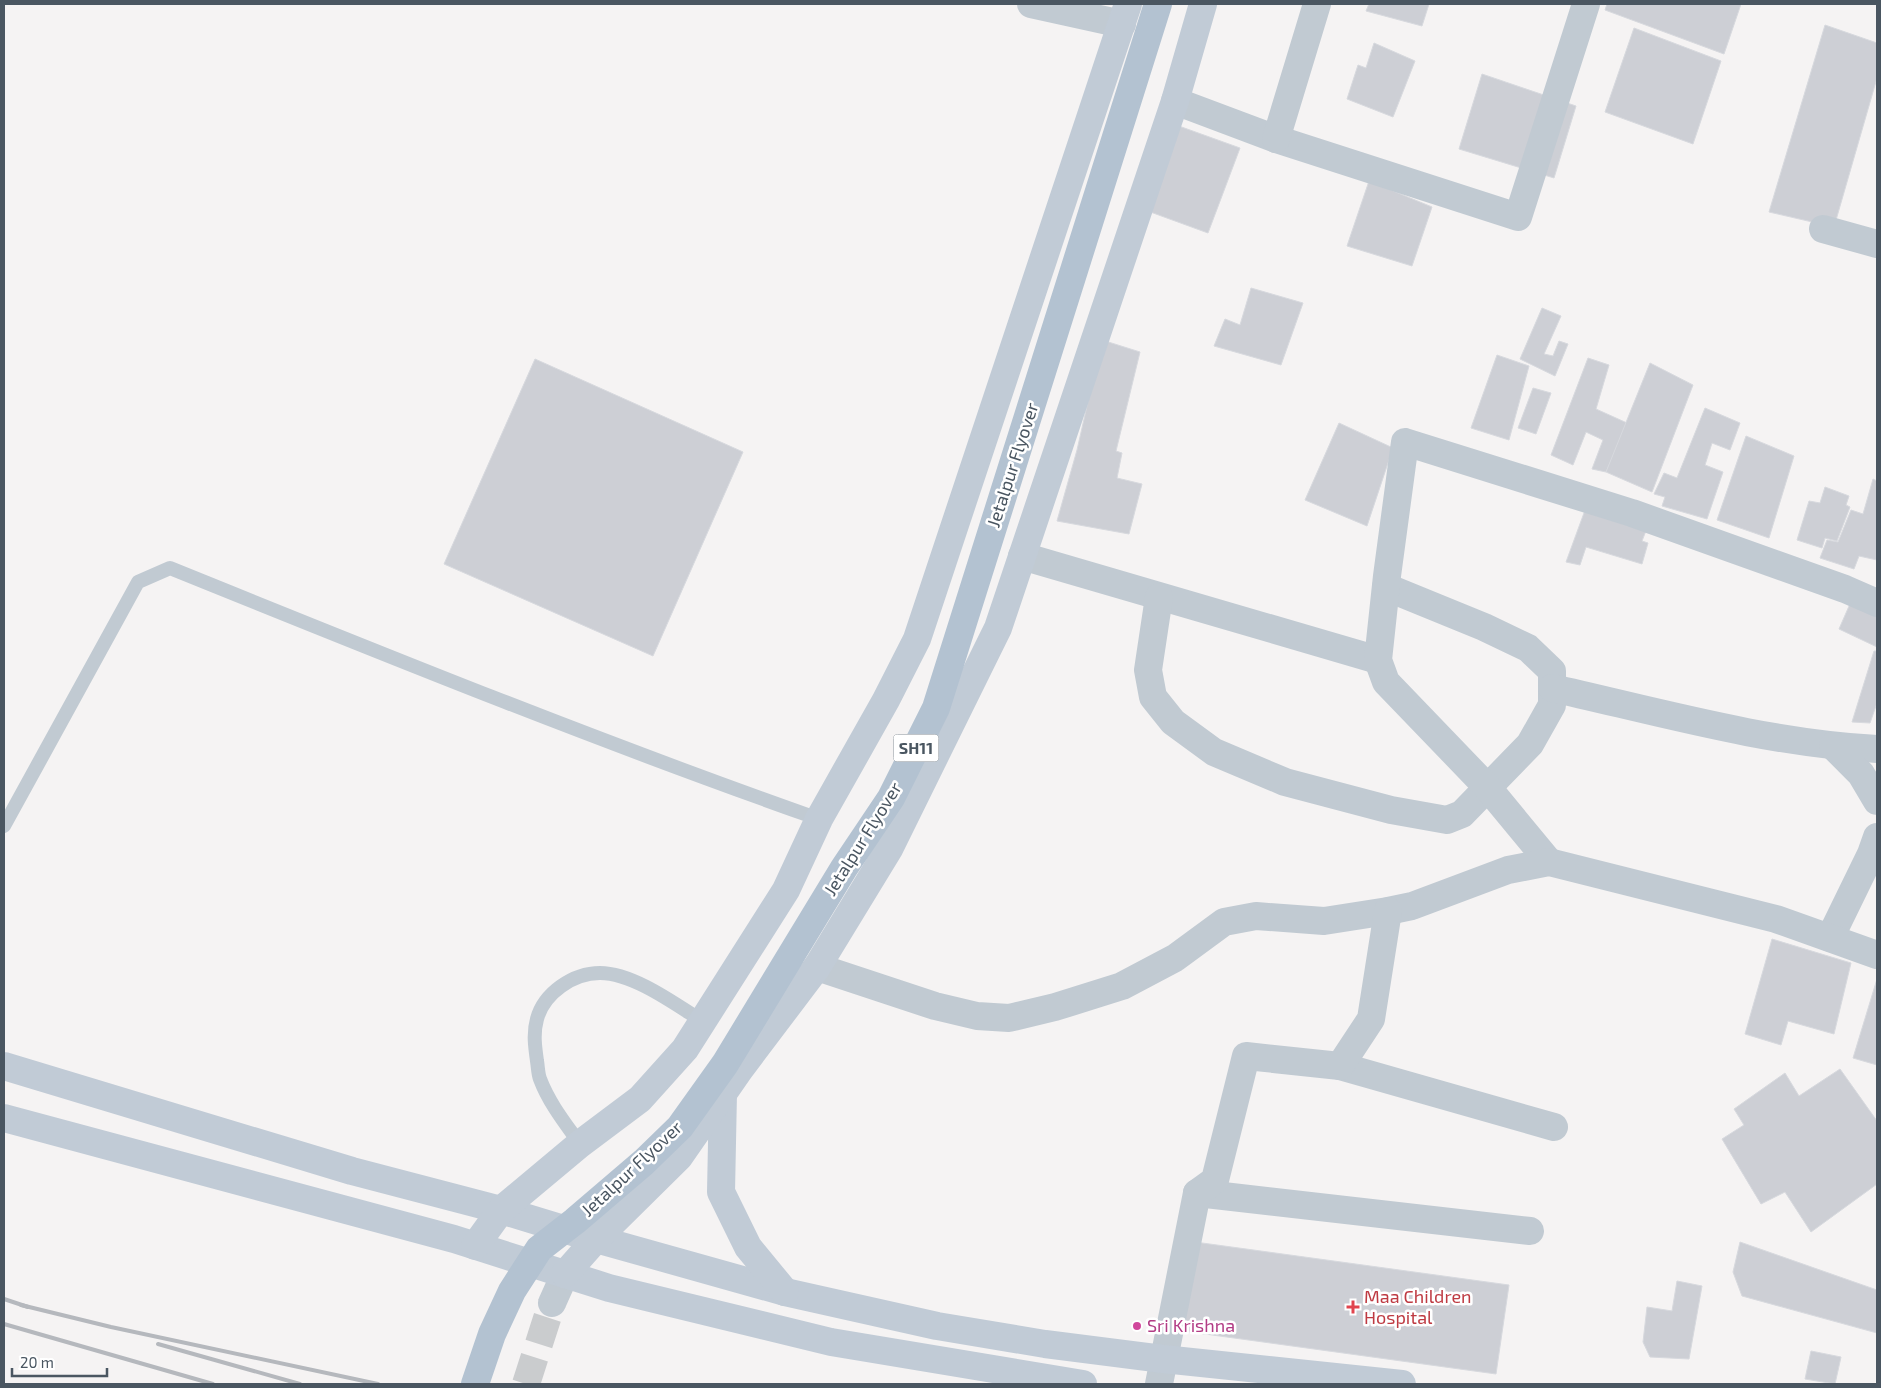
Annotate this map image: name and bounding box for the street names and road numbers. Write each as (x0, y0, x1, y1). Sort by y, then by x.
street label: Jetalpur Flyover (982, 400, 1043, 530)
road number: SH11 (894, 734, 938, 761)
street label: Jetalpur Flyover (818, 778, 906, 899)
street label: Jetalpur Flyover (576, 1116, 686, 1221)

